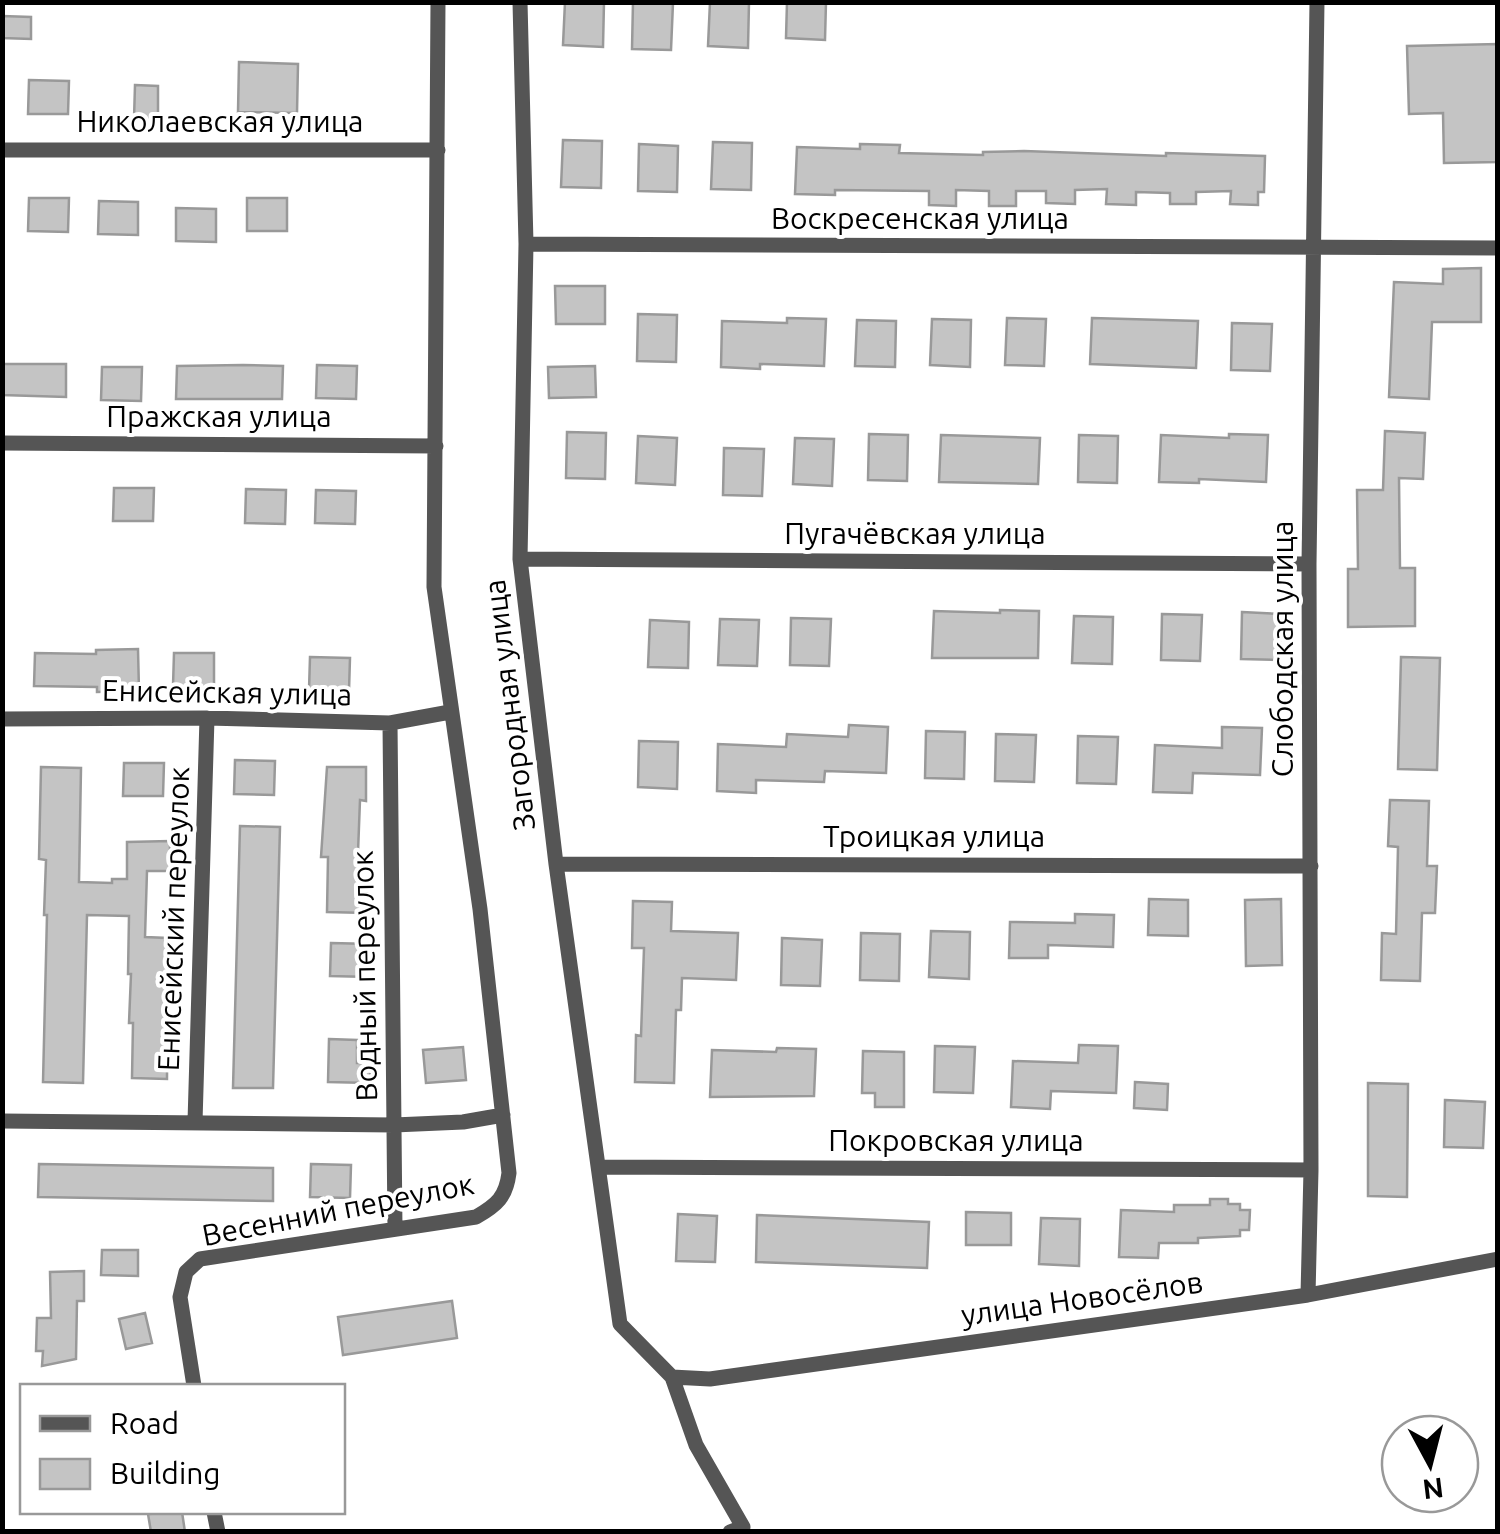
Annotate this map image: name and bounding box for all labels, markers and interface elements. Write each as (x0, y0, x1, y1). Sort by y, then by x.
street label: Николаевская улица (76, 104, 364, 138)
street label: Воскресенская улица (771, 201, 1069, 235)
street label: Пражская улица (106, 399, 332, 433)
street label: Пугачёвская улица (784, 516, 1046, 550)
street label: Слободская улица (1265, 521, 1299, 777)
street label: Загородная улица (477, 578, 541, 833)
street label: Енисейская улица (102, 673, 352, 711)
street label: Енисейский переулок (151, 766, 195, 1072)
street label: Троицкая улица (823, 819, 1045, 853)
street label: Водный переулок (345, 850, 383, 1102)
street label: Покровская улица (828, 1123, 1084, 1157)
street label: Весенний переулок (199, 1166, 476, 1252)
street label: улица Новосёлов (959, 1264, 1205, 1332)
legend (20, 1384, 345, 1514)
text: Road (110, 1406, 179, 1440)
north arrow (1380, 1414, 1480, 1514)
text: Building (110, 1456, 221, 1490)
text: N (1421, 1473, 1445, 1506)

